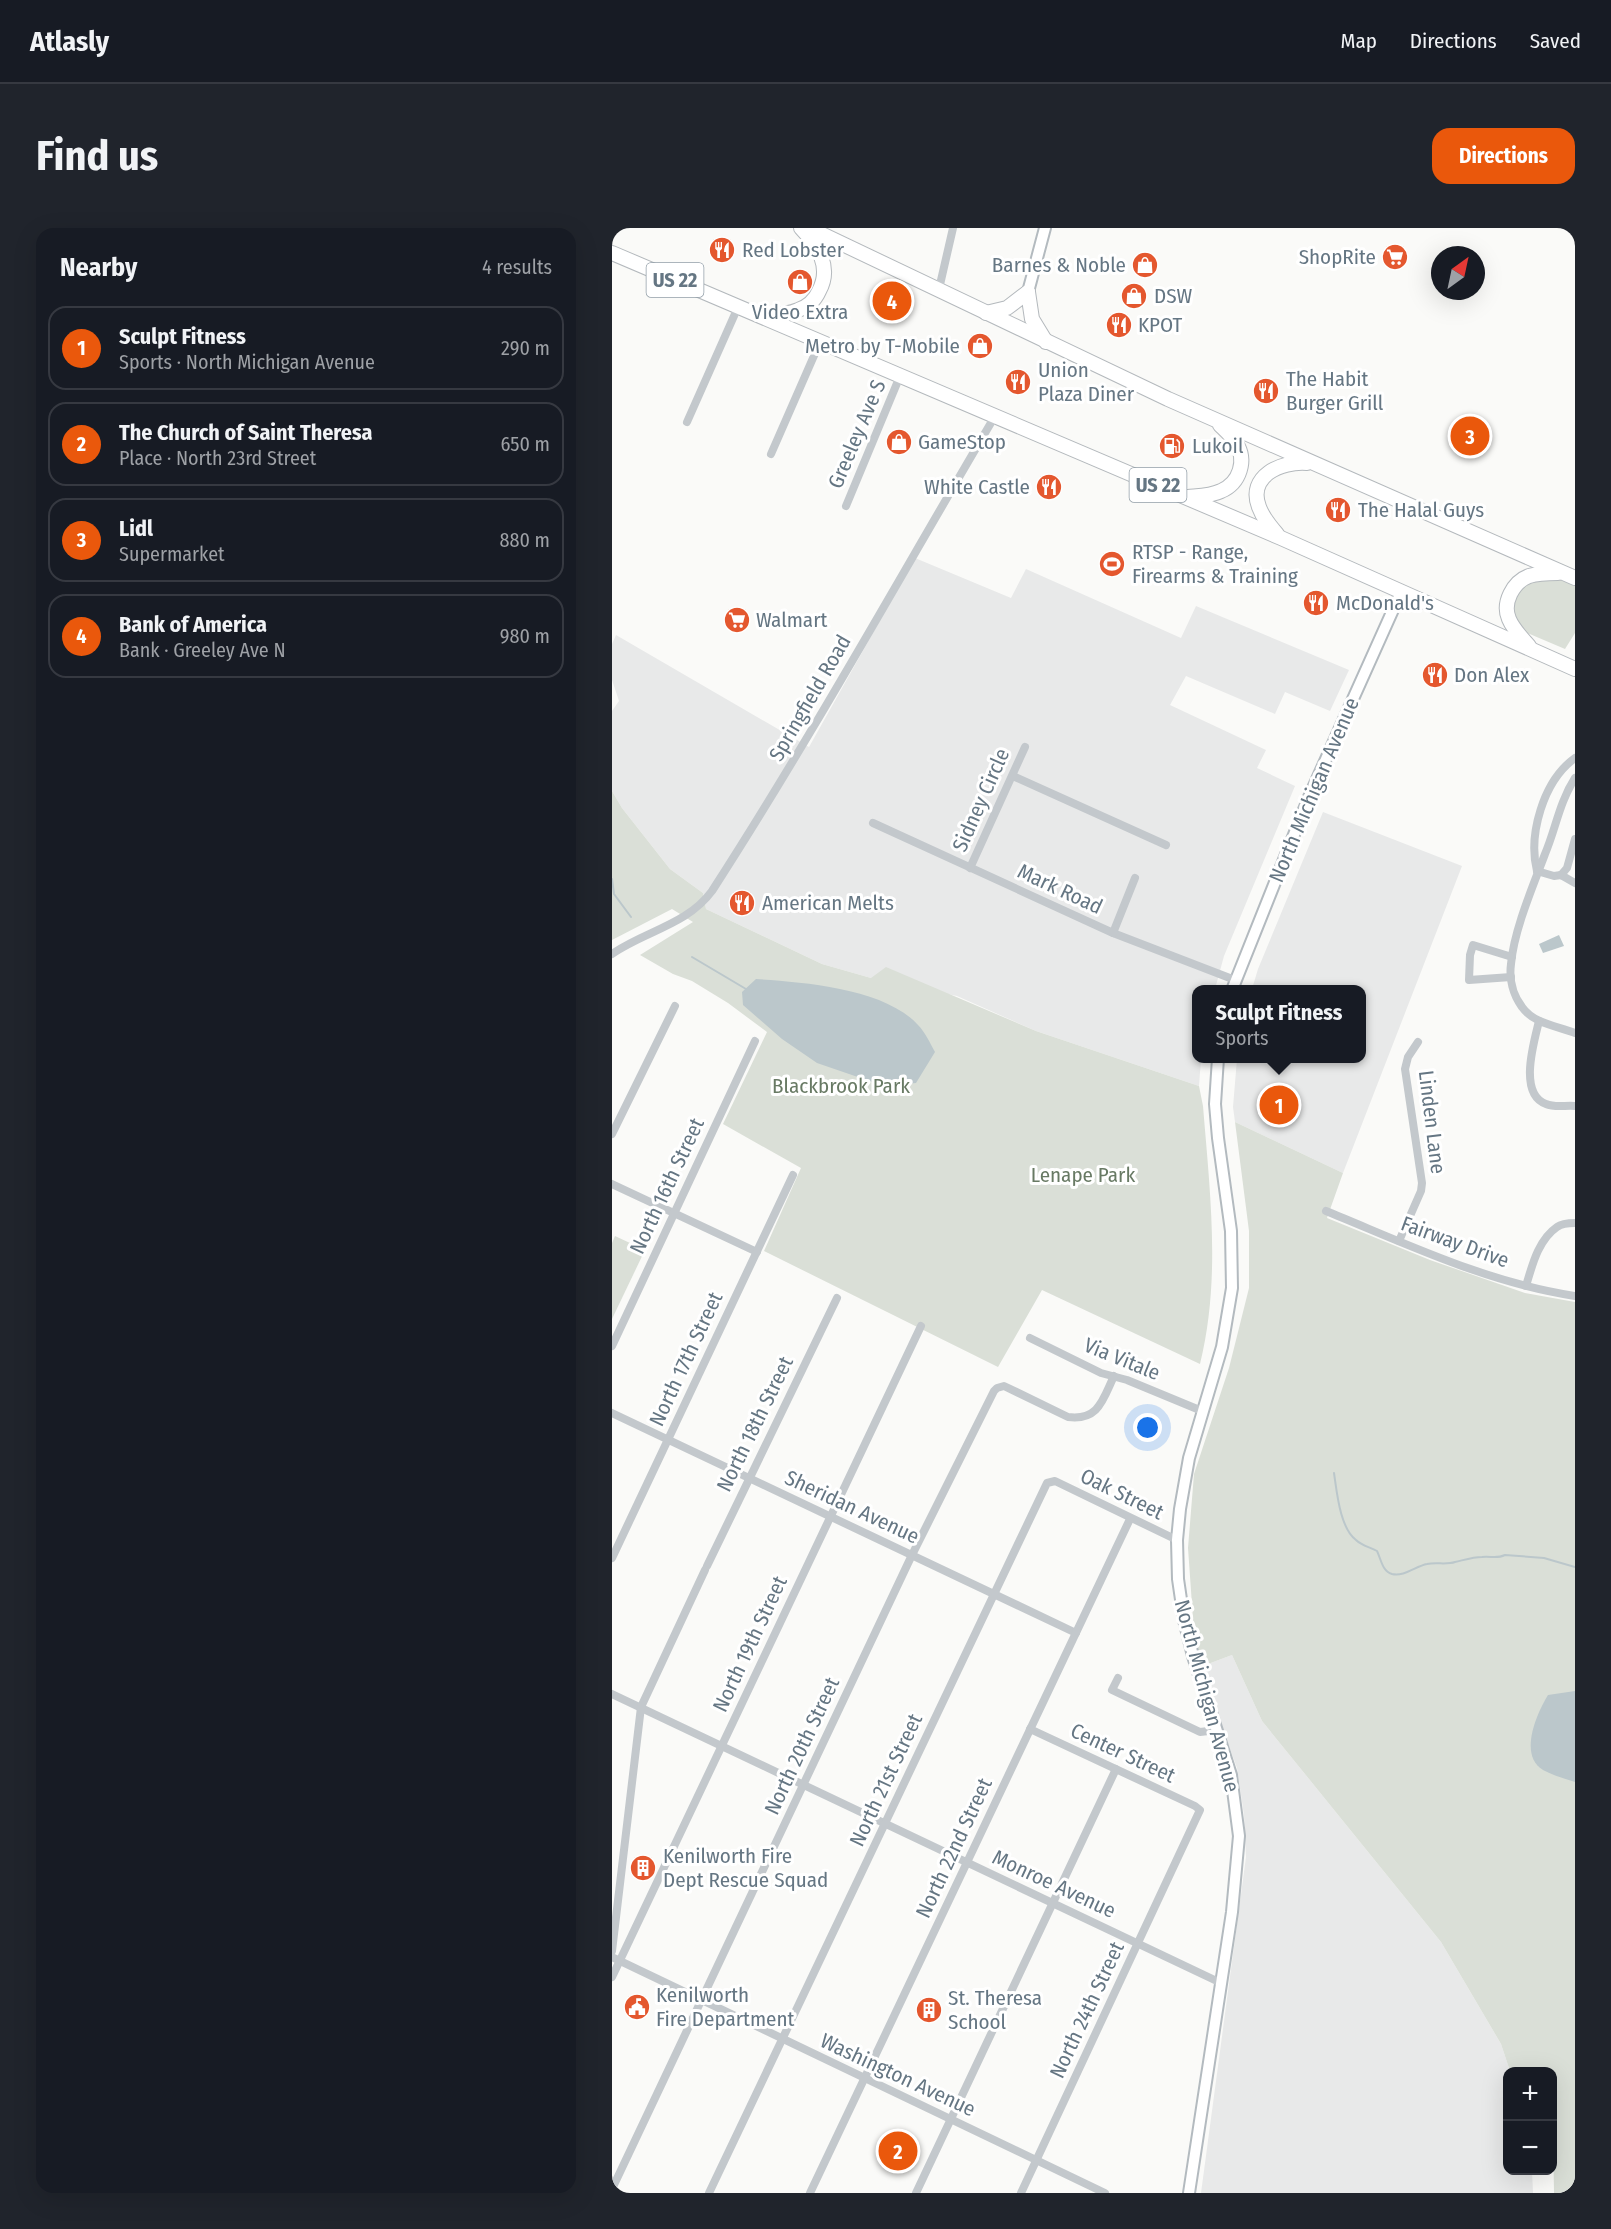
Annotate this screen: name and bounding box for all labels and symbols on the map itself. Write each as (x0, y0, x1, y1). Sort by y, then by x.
restaurant icon: Red Lobster (707, 235, 737, 265)
place label: Red Lobster (742, 237, 845, 263)
supermarket icon: ShopRite (1380, 242, 1410, 272)
place label: ShopRite (1299, 244, 1376, 270)
north arrow (1431, 246, 1485, 300)
shop icon: Barnes & Noble (1130, 250, 1160, 280)
place label: Barnes & Noble (992, 252, 1126, 278)
road number: US 22 (646, 263, 704, 297)
shop icon: Video Extra (785, 267, 815, 297)
pin: 4 (872, 278, 912, 324)
shop icon: DSW (1119, 281, 1149, 311)
place label: DSW (1154, 283, 1192, 309)
place label: Video Extra (752, 299, 848, 325)
restaurant icon: KPOT (1104, 310, 1134, 340)
place label: KPOT (1138, 312, 1183, 338)
shop icon: Metro by T-Mobile (965, 331, 995, 361)
place label: Metro by T-Mobile (805, 333, 960, 359)
place label: Union Plaza Diner (1038, 357, 1135, 407)
place label: The Habit Burger Grill (1286, 366, 1384, 416)
restaurant icon: Union Plaza Diner (1003, 367, 1033, 397)
street label: Greeley Ave S (822, 376, 892, 492)
restaurant icon: The Habit Burger Grill (1251, 376, 1281, 406)
pin: 3 (1450, 414, 1490, 458)
shop icon: GameStop (884, 427, 914, 457)
place label: GameStop (918, 429, 1006, 455)
fuel station icon: Lukoil (1157, 431, 1187, 461)
place label: Lukoil (1192, 433, 1244, 459)
road number: US 22 (1130, 468, 1186, 502)
restaurant icon: White Castle (1034, 472, 1064, 502)
place label: White Castle (924, 474, 1030, 500)
restaurant icon: The Halal Guys (1323, 495, 1353, 525)
place label: The Halal Guys (1358, 497, 1484, 523)
place label: RTSP - Range, Firearms & Training (1132, 539, 1298, 589)
sports icon: RTSP - Range, Firearms & Training (1097, 549, 1127, 579)
restaurant icon: McDonald's (1301, 588, 1331, 618)
place label: McDonald's (1336, 590, 1434, 616)
supermarket icon: Walmart (722, 605, 752, 635)
place label: Walmart (756, 607, 827, 633)
street label: Springfield Road (763, 630, 857, 766)
restaurant icon: Don Alex (1420, 660, 1450, 690)
place label: Don Alex (1454, 662, 1530, 688)
street label: North Michigan Avenue (1263, 694, 1365, 886)
street label: Sidney Circle (947, 744, 1015, 856)
street label: Mark Road (1013, 858, 1107, 920)
restaurant icon: American Melts (727, 888, 757, 918)
place label: American Melts (762, 890, 894, 916)
street label: Linden Lane (1413, 1069, 1451, 1175)
park label: Blackbrook Park (772, 1073, 910, 1099)
pin: 1 (1260, 1082, 1298, 1128)
street label: North 16th Street (624, 1114, 710, 1258)
park label: Lenape Park (1031, 1162, 1135, 1188)
street label: Fairway Drive (1397, 1210, 1513, 1274)
street label: North 17th Street (644, 1288, 729, 1430)
street label: Via Vitale (1080, 1332, 1164, 1386)
street label: North 18th Street (711, 1352, 799, 1496)
your location (1133, 1413, 1162, 1442)
street label: Oak Street (1076, 1463, 1168, 1525)
street label: Sheridan Avenue (781, 1465, 923, 1549)
street label: North 19th Street (707, 1572, 793, 1716)
street label: North Michigan Avenue (1169, 1597, 1245, 1795)
street label: North 20th Street (759, 1673, 845, 1819)
street label: North 21st Street (844, 1709, 928, 1850)
street label: Center Street (1067, 1717, 1180, 1789)
street label: North 22nd Street (910, 1774, 998, 1922)
place label: Kenilworth Fire Dept Rescue Squad (663, 1843, 828, 1893)
street label: Monroe Avenue (988, 1844, 1120, 1924)
building icon: Kenilworth Fire Dept Rescue Squad (628, 1853, 658, 1883)
street label: North 24th Street (1044, 1938, 1130, 2082)
place label: Kenilworth Fire Department (656, 1982, 795, 2032)
place label: St. Theresa School (948, 1985, 1042, 2035)
public building icon: Kenilworth Fire Department (622, 1992, 652, 2022)
building icon: St. Theresa School (914, 1995, 944, 2025)
street label: Washington Avenue (816, 2028, 980, 2122)
pin: 2 (878, 2128, 918, 2174)

